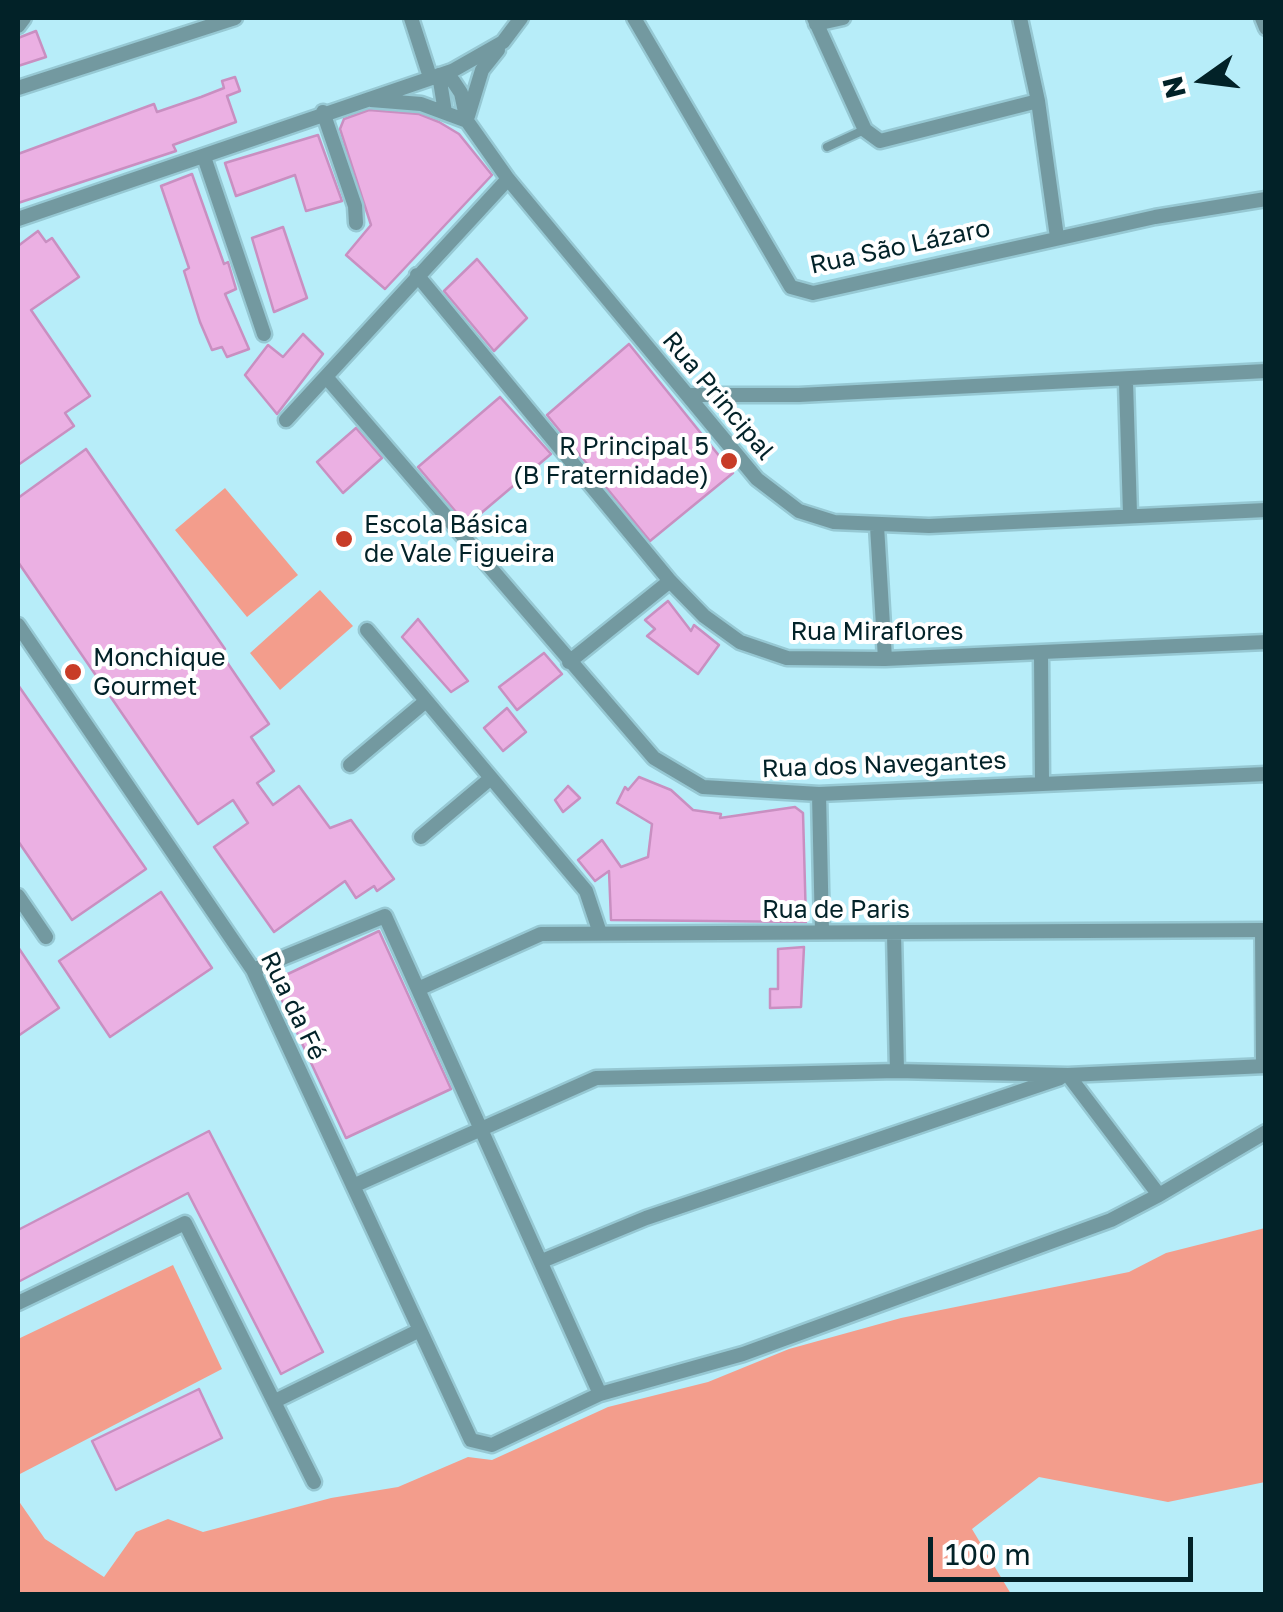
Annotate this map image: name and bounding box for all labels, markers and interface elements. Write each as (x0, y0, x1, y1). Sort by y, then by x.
north arrow (1153, 30, 1253, 130)
text: N (1155, 73, 1192, 102)
street label: Rua São Lázaro (807, 213, 993, 281)
street label: Rua Principal (656, 326, 780, 466)
place label: R Principal 5 (B Fraternidade) (513, 432, 709, 491)
marker: R Principal 5 (B Fraternidade) (718, 450, 740, 472)
place label: Escola Básica de Vale Figueira (364, 510, 555, 569)
marker: Escola Básica de Vale Figueira (333, 528, 355, 550)
street label: Rua Miraflores (791, 617, 963, 647)
place label: Monchique Gourmet (93, 643, 226, 702)
marker: Monchique Gourmet (62, 661, 84, 683)
street label: Rua dos Navegantes (761, 746, 1007, 784)
street label: Rua de Paris (762, 895, 910, 925)
street label: Rua da Fé (254, 947, 332, 1065)
scale bar (933, 1517, 1198, 1579)
text: 100 m (945, 1536, 1031, 1572)

